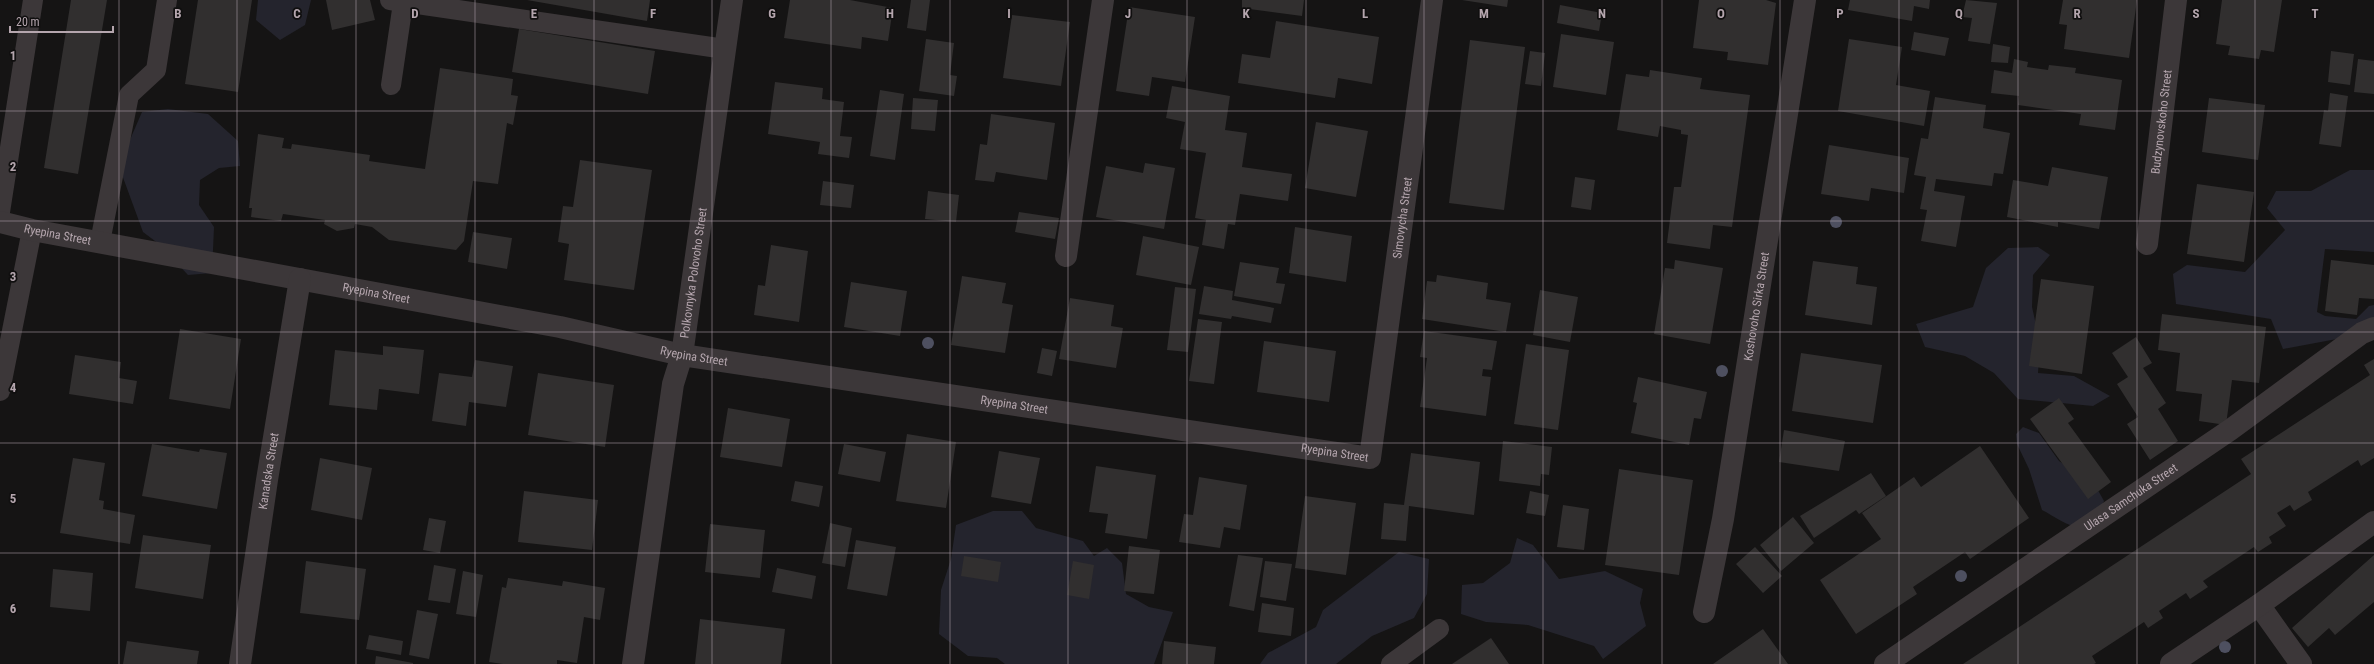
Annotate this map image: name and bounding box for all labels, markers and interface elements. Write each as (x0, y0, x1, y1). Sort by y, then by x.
text: B (174, 6, 182, 21)
text: C (293, 6, 301, 21)
text: D (411, 6, 419, 21)
text: E (531, 6, 538, 21)
text: F (650, 6, 656, 21)
text: G (768, 6, 776, 21)
text: H (886, 6, 894, 21)
text: I (1007, 6, 1011, 21)
text: J (1125, 6, 1131, 21)
text: K (1242, 6, 1250, 21)
text: L (1362, 6, 1368, 21)
text: M (1479, 6, 1489, 21)
text: N (1598, 6, 1606, 21)
text: O (1717, 6, 1725, 21)
text: P (1836, 6, 1844, 21)
text: Q (1955, 6, 1963, 21)
text: R (2073, 6, 2081, 21)
text: S (2192, 6, 2200, 21)
text: T (2311, 6, 2319, 21)
scale bar (10, 8, 113, 34)
text: 20 m (16, 15, 40, 29)
text: 1 (10, 48, 16, 63)
street label: Budzynovskoho Street (2148, 68, 2175, 175)
text: 2 (10, 159, 17, 174)
street label: Simovycha Street (1390, 176, 1415, 259)
street label: Polkovnyka Polovoho Street (677, 206, 710, 339)
street label: Ryepina Street (23, 221, 93, 248)
street label: Koshovoho Sirka Street (1741, 251, 1772, 362)
text: 3 (10, 269, 16, 284)
street label: Ryepina Street (342, 280, 411, 306)
street label: Ryepina Street (659, 343, 729, 369)
text: 4 (10, 380, 17, 395)
street label: Ryepina Street (980, 393, 1049, 417)
street label: Kanadska Street (256, 431, 282, 510)
street label: Ryepina Street (1300, 441, 1370, 465)
street label: Ulasa Samchuka Street (2082, 461, 2180, 534)
text: 5 (10, 491, 17, 506)
text: 6 (10, 601, 17, 616)

